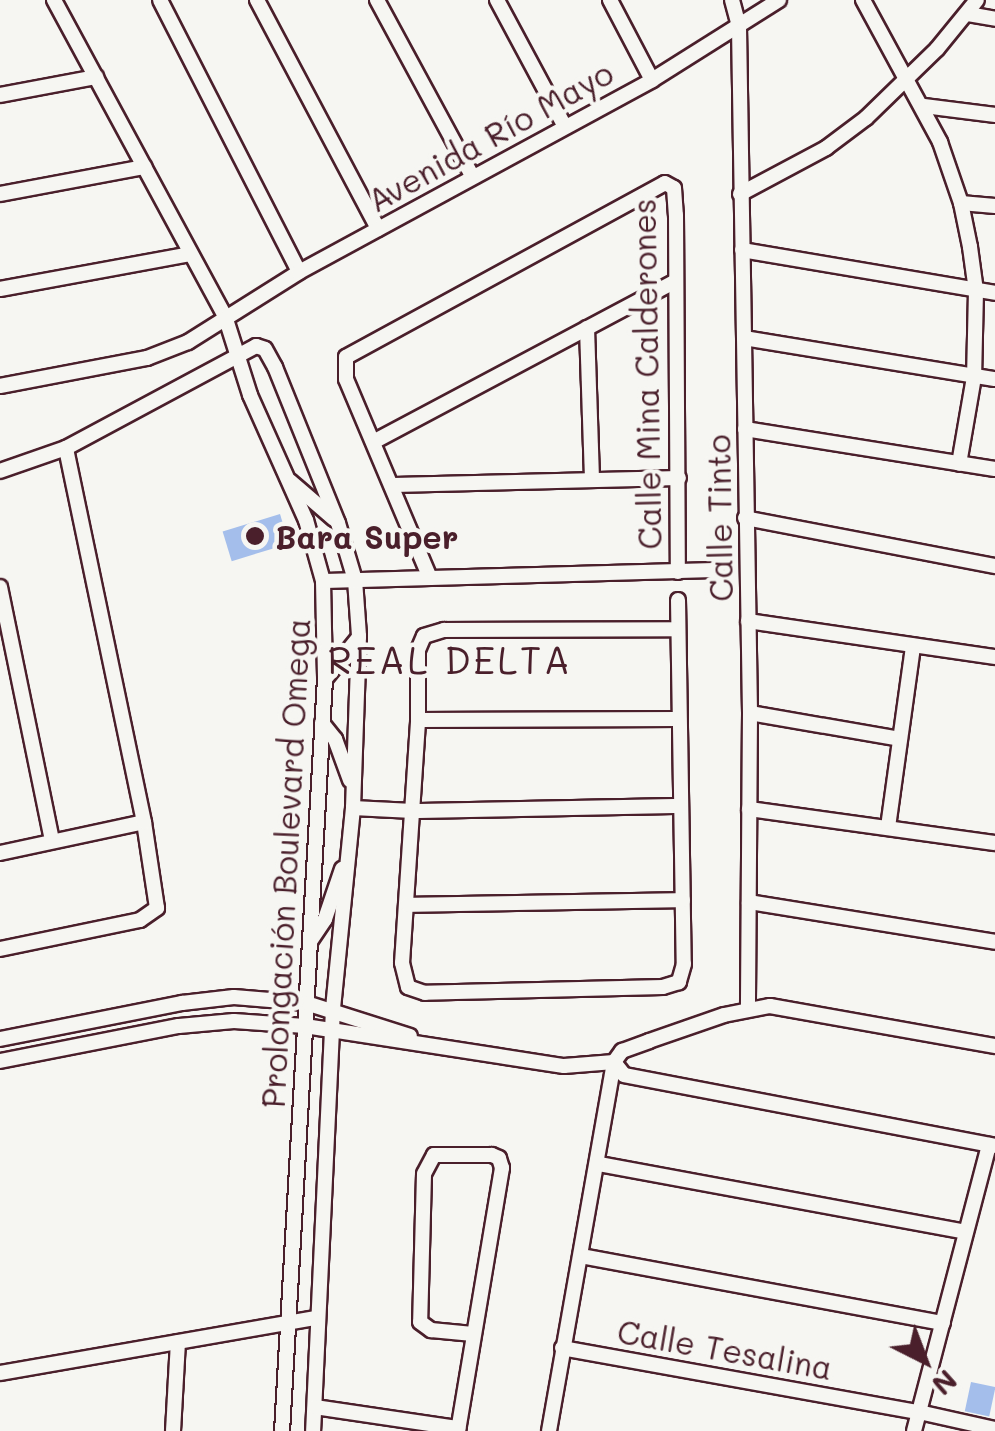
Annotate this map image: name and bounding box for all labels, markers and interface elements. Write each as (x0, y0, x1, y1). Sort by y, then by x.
street label: Avenida Río Mayo (361, 53, 619, 219)
street label: Calle Mina Calderones (624, 198, 668, 550)
street label: Calle Tinto (698, 434, 740, 602)
place label: Bara Super (275, 517, 458, 555)
marker: Bara Super (244, 525, 266, 547)
street label: Prolongación Boulevard Omega (253, 617, 317, 1109)
district label: REAL DELTA (328, 637, 572, 683)
street label: Calle Tesalina (615, 1311, 835, 1387)
north arrow (875, 1311, 975, 1411)
text: N (925, 1363, 965, 1404)

